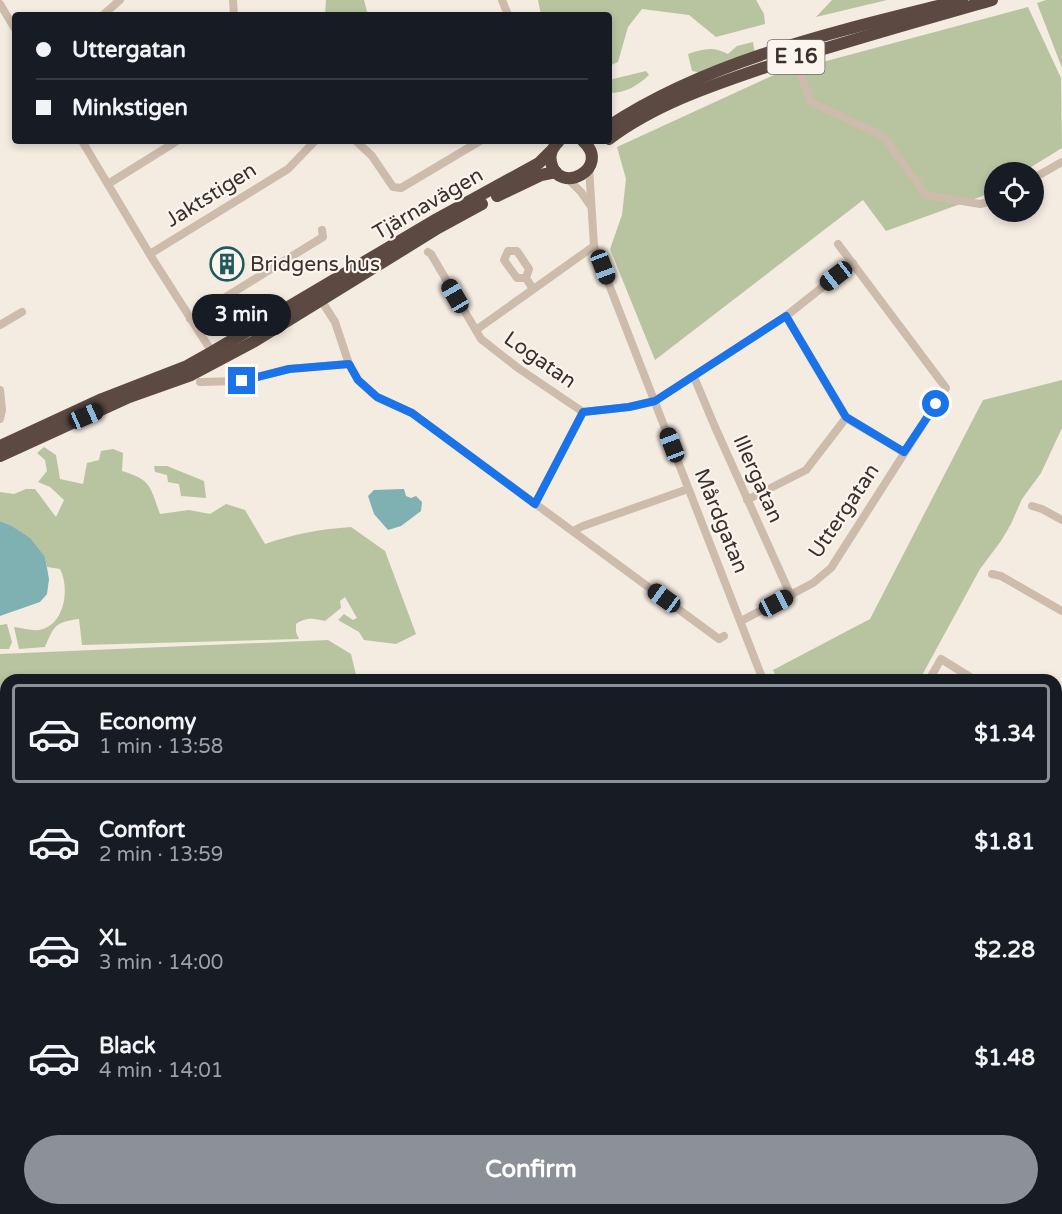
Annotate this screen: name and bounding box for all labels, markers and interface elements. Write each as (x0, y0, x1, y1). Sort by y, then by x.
text: Uttergatan (72, 37, 186, 63)
road number: E 16 (768, 40, 824, 74)
text: Minkstigen (72, 95, 188, 121)
street label: Jaktstigen (161, 157, 261, 233)
street label: Tjärnavägen (369, 162, 487, 246)
map controls (984, 162, 1044, 222)
button: locate (984, 162, 1044, 222)
building icon: Bridgens hus (209, 246, 245, 282)
car (588, 247, 618, 287)
place label: Bridgens hus (250, 252, 380, 277)
car (816, 258, 856, 294)
car (438, 276, 472, 316)
callout: 3 min (192, 294, 292, 336)
text: 3 min (215, 303, 268, 327)
street label: Logatan (499, 326, 581, 394)
route end (228, 367, 255, 394)
route start (922, 390, 949, 417)
car (66, 400, 106, 432)
car (657, 425, 687, 465)
street label: Illergatan (728, 431, 788, 527)
street label: Uttergatan (803, 459, 885, 563)
street label: Mårdgatan (689, 465, 753, 577)
car (644, 580, 684, 616)
car (756, 587, 796, 619)
icon: car (27, 707, 81, 761)
text: Economy (99, 709, 196, 735)
text: $1.34 (974, 721, 1035, 747)
text: 1 min · 13:58 (99, 735, 223, 759)
icon: car (27, 815, 81, 869)
text: Comfort (99, 817, 185, 843)
text: $1.81 (974, 829, 1035, 855)
text: 2 min · 13:59 (99, 843, 223, 867)
icon: car (27, 923, 81, 977)
text: XL (99, 925, 126, 951)
text: $2.28 (974, 937, 1035, 963)
text: 3 min · 14:00 (99, 951, 223, 975)
icon: car (27, 1031, 81, 1085)
text: Black (99, 1033, 156, 1059)
text: $1.48 (975, 1045, 1035, 1071)
text: 4 min · 14:01 (99, 1059, 223, 1083)
button: Confirm (24, 1135, 1038, 1204)

